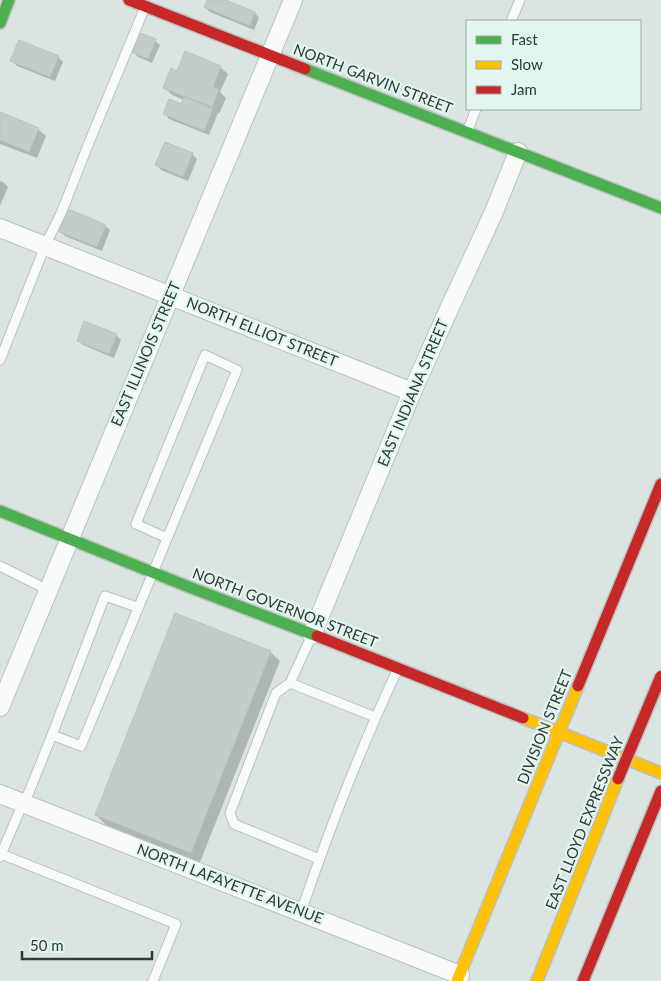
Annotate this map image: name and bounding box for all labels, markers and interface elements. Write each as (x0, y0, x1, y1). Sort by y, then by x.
legend (466, 20, 641, 110)
text: Fast (511, 30, 538, 48)
street label: NORTH GARVIN STREET (291, 39, 456, 117)
text: Slow (511, 55, 543, 73)
text: Jam (511, 80, 537, 98)
street label: EAST ILLINOIS STREET (106, 279, 184, 429)
street label: NORTH ELLIOT STREET (184, 293, 341, 370)
street label: EAST INDIANA STREET (373, 316, 451, 469)
street label: NORTH GOVERNOR STREET (190, 563, 381, 651)
street label: DIVISION STREET (513, 666, 575, 787)
street label: EAST LLOYD EXPRESSWAY (541, 733, 627, 912)
street label: NORTH LAFAYETTE AVENUE (135, 839, 326, 927)
scale bar (22, 928, 152, 960)
text: 50 m (30, 936, 64, 954)

